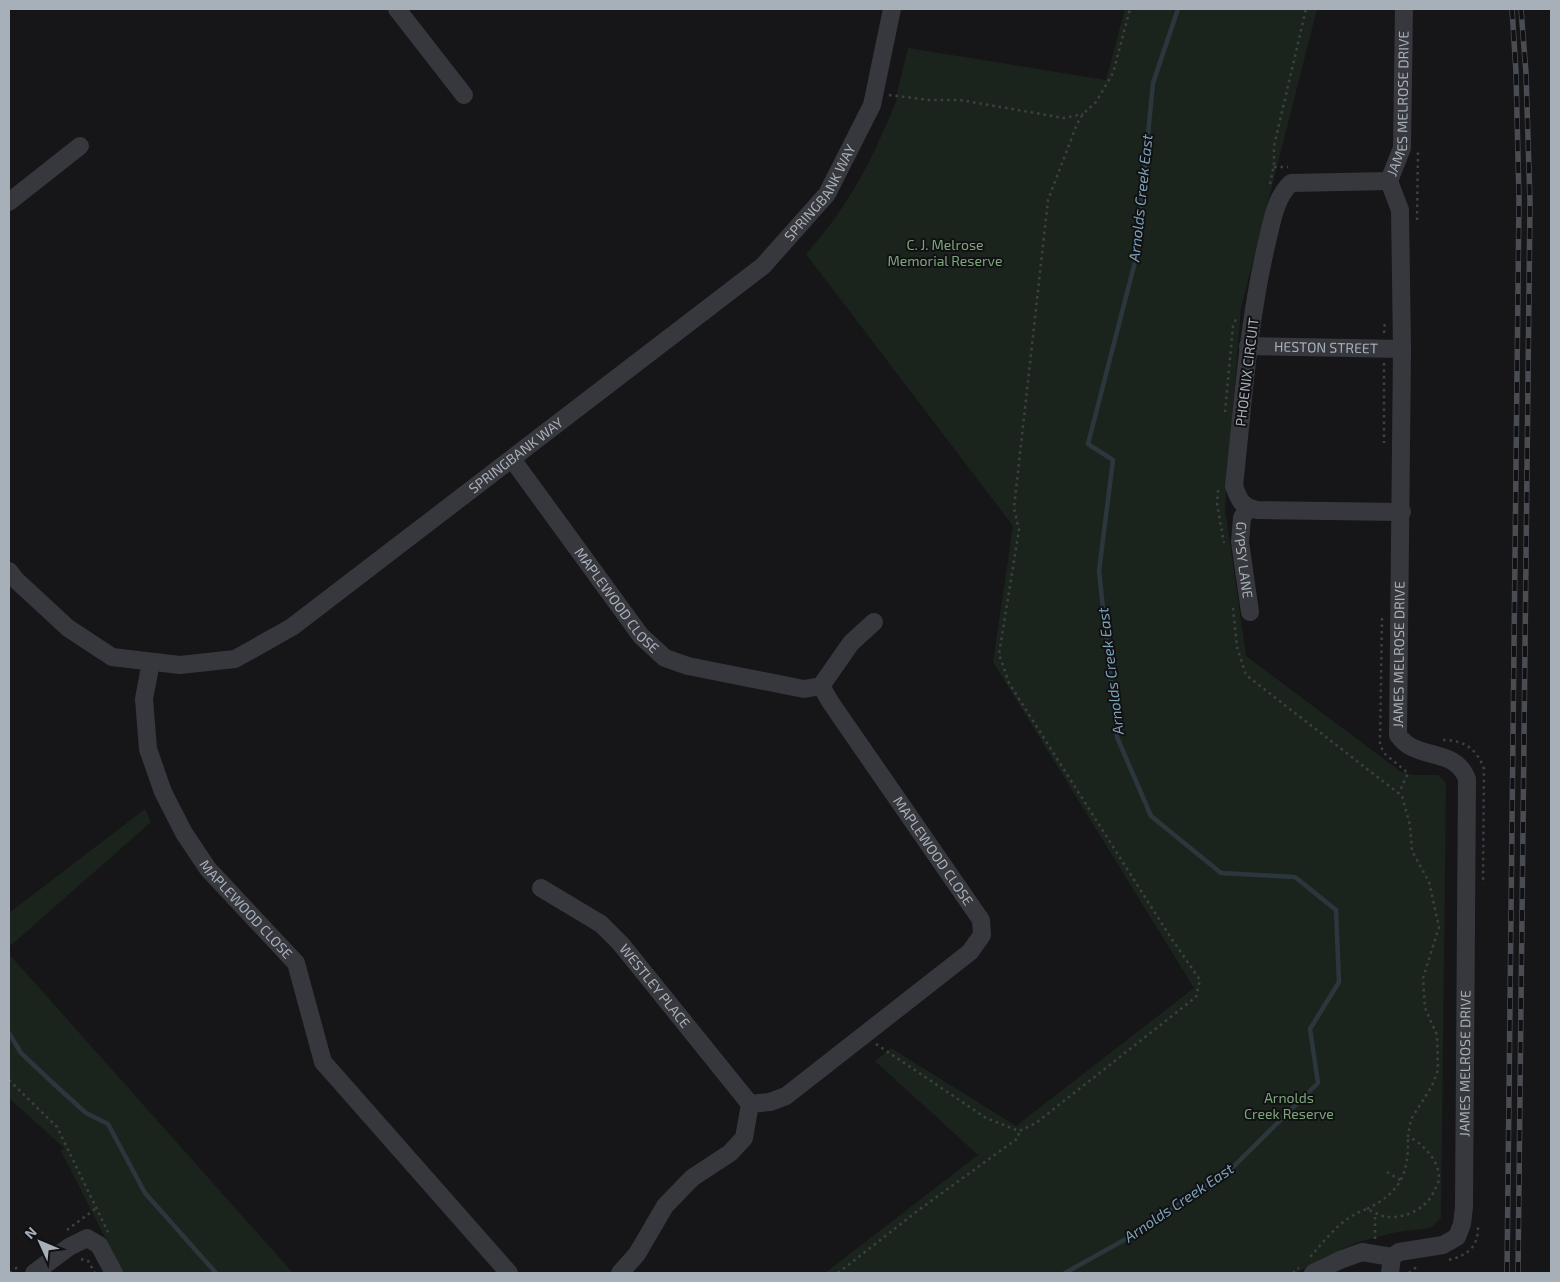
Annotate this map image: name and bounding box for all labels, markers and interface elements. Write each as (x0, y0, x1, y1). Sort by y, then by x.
street label: JAMES MELROSE DRIVE (1383, 30, 1412, 178)
water label: Arnolds Creek East (1124, 133, 1156, 263)
street label: SPRINGBANK WAY (780, 141, 859, 244)
park label: C. J. Melrose Memorial Reserve (888, 236, 1002, 269)
street label: PHOENIX CIRCUIT (1231, 317, 1262, 427)
street label: HESTON STREET (1274, 338, 1378, 357)
street label: SPRINGBANK WAY (465, 414, 566, 497)
street label: GYPSY LANE (1232, 521, 1257, 600)
street label: MAPLEWOOD CLOSE (571, 544, 663, 656)
street label: JAMES MELROSE DRIVE (1389, 581, 1408, 728)
water label: Arnolds Creek East (1093, 606, 1127, 737)
street label: MAPLEWOOD CLOSE (890, 793, 977, 909)
street label: MAPLEWOOD CLOSE (196, 856, 296, 962)
street label: WESTLEY PLACE (616, 940, 694, 1031)
street label: JAMES MELROSE DRIVE (1455, 990, 1474, 1137)
park label: Arnolds Creek Reserve (1244, 1089, 1334, 1122)
water label: Arnolds Creek East (1120, 1159, 1237, 1246)
north arrow (15, 1217, 65, 1267)
text: N (21, 1223, 40, 1242)

